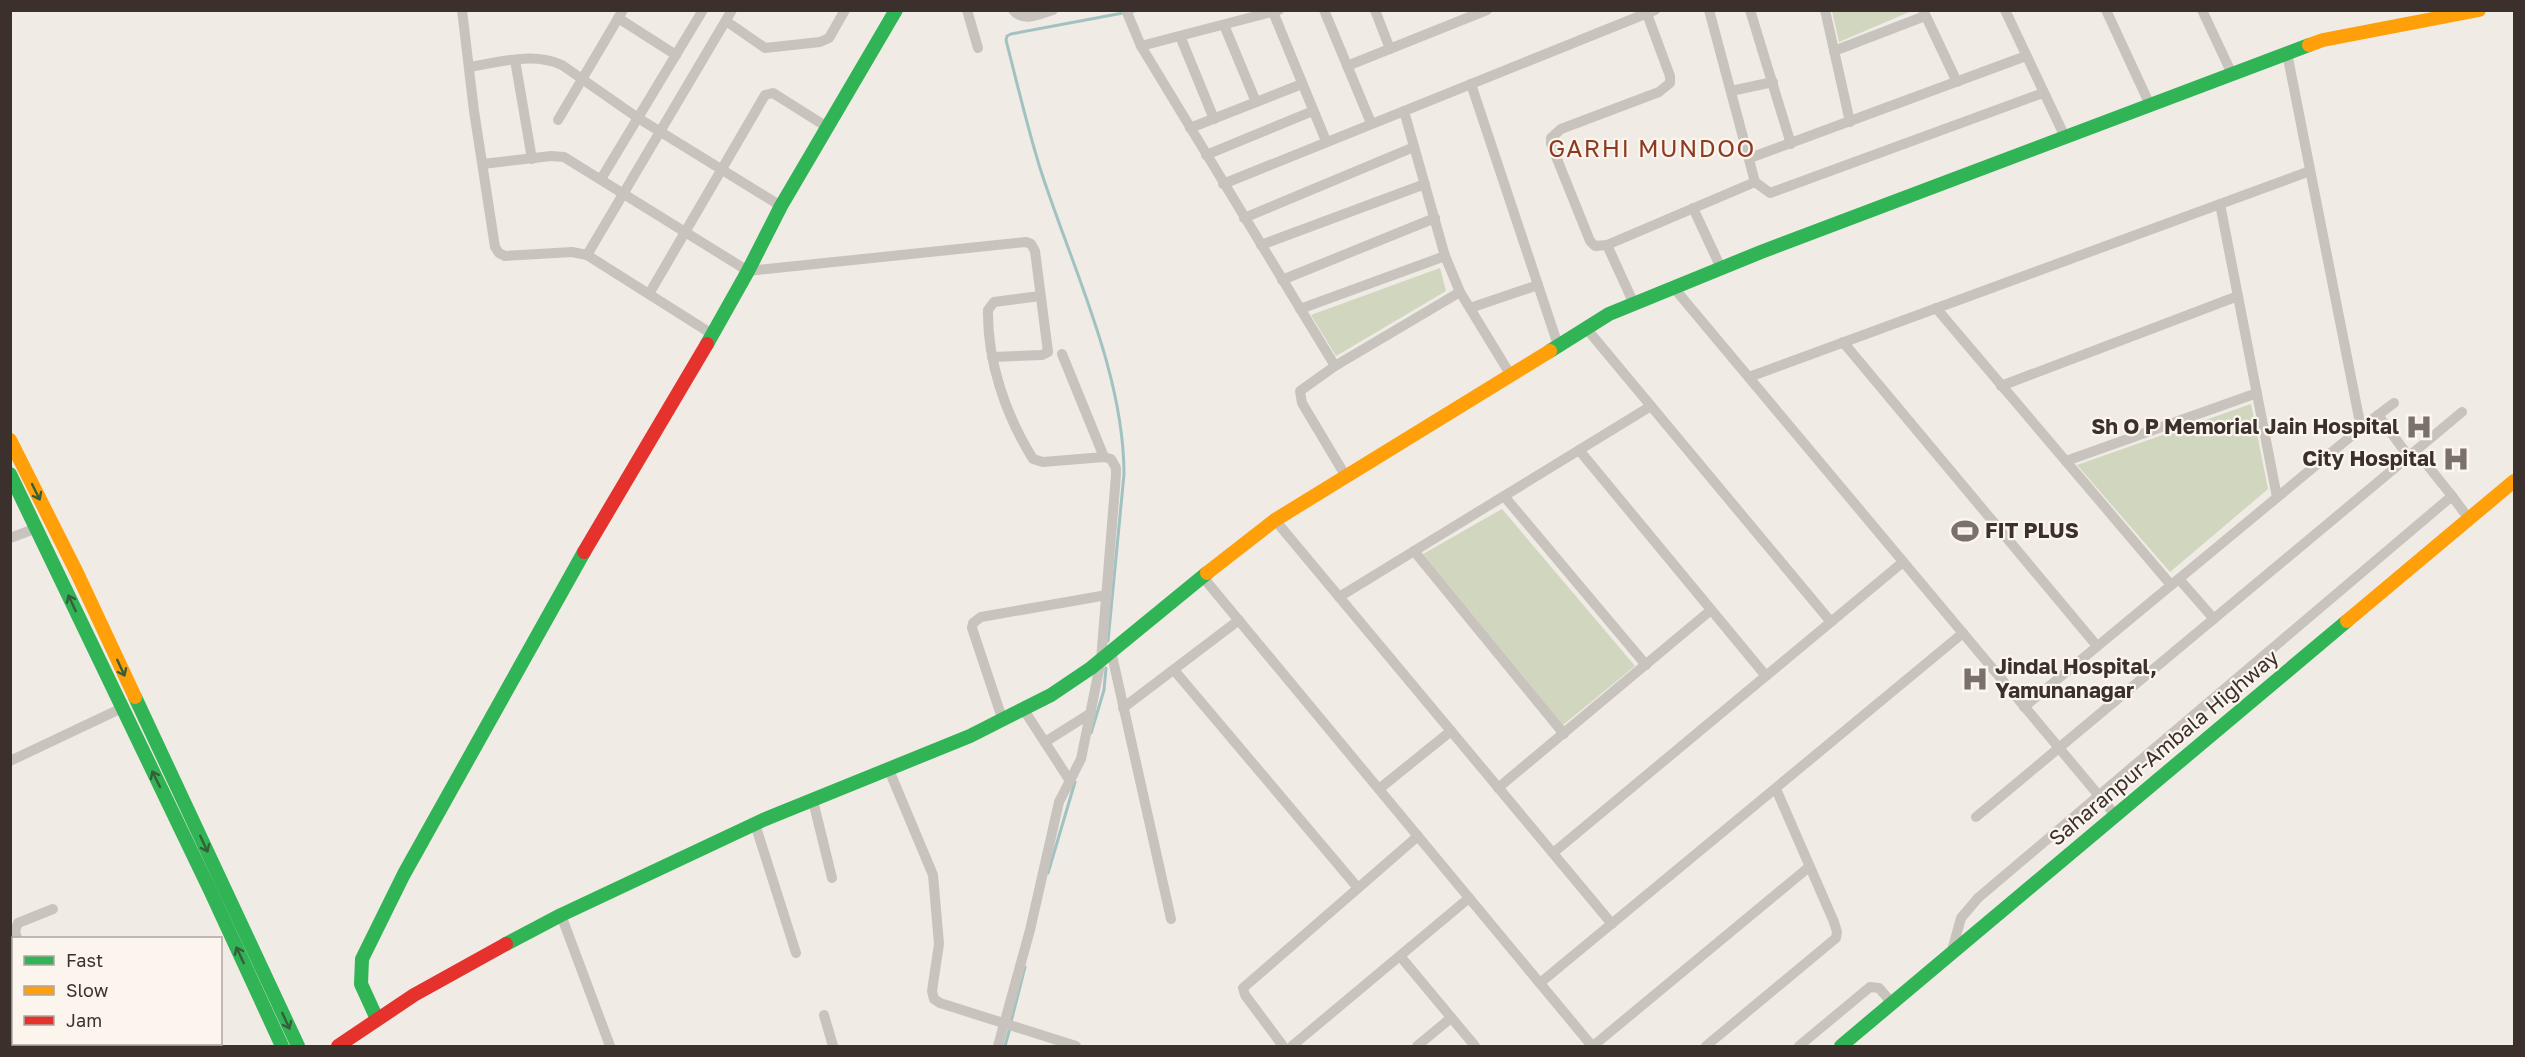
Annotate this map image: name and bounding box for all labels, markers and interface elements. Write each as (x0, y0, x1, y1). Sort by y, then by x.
district label: GARHI MUNDOO (1548, 133, 1756, 162)
hospital icon: Sh O P Memorial Jain Hospital (2404, 412, 2434, 442)
place label: Sh O P Memorial Jain Hospital (2091, 413, 2399, 439)
hospital icon: City Hospital (2441, 444, 2471, 474)
place label: City Hospital (2302, 445, 2436, 471)
one-way arrow (31, 483, 43, 501)
sports icon: FIT PLUS (1950, 516, 1980, 546)
place label: FIT PLUS (1985, 517, 2079, 543)
one-way arrow (66, 595, 77, 613)
street label: Saharanpur-Ambala Highway (2043, 643, 2284, 851)
place label: Jindal Hospital, Yamunanagar (1995, 653, 2157, 703)
one-way arrow (115, 658, 127, 676)
hospital icon: Jindal Hospital, Yamunanagar (1960, 664, 1990, 694)
one-way arrow (150, 770, 162, 788)
one-way arrow (198, 835, 210, 853)
legend (12, 937, 222, 1045)
one-way arrow (233, 947, 245, 965)
text: Fast (66, 949, 103, 971)
text: Slow (66, 979, 109, 1001)
text: Jam (66, 1009, 102, 1031)
one-way arrow (281, 1012, 293, 1030)

